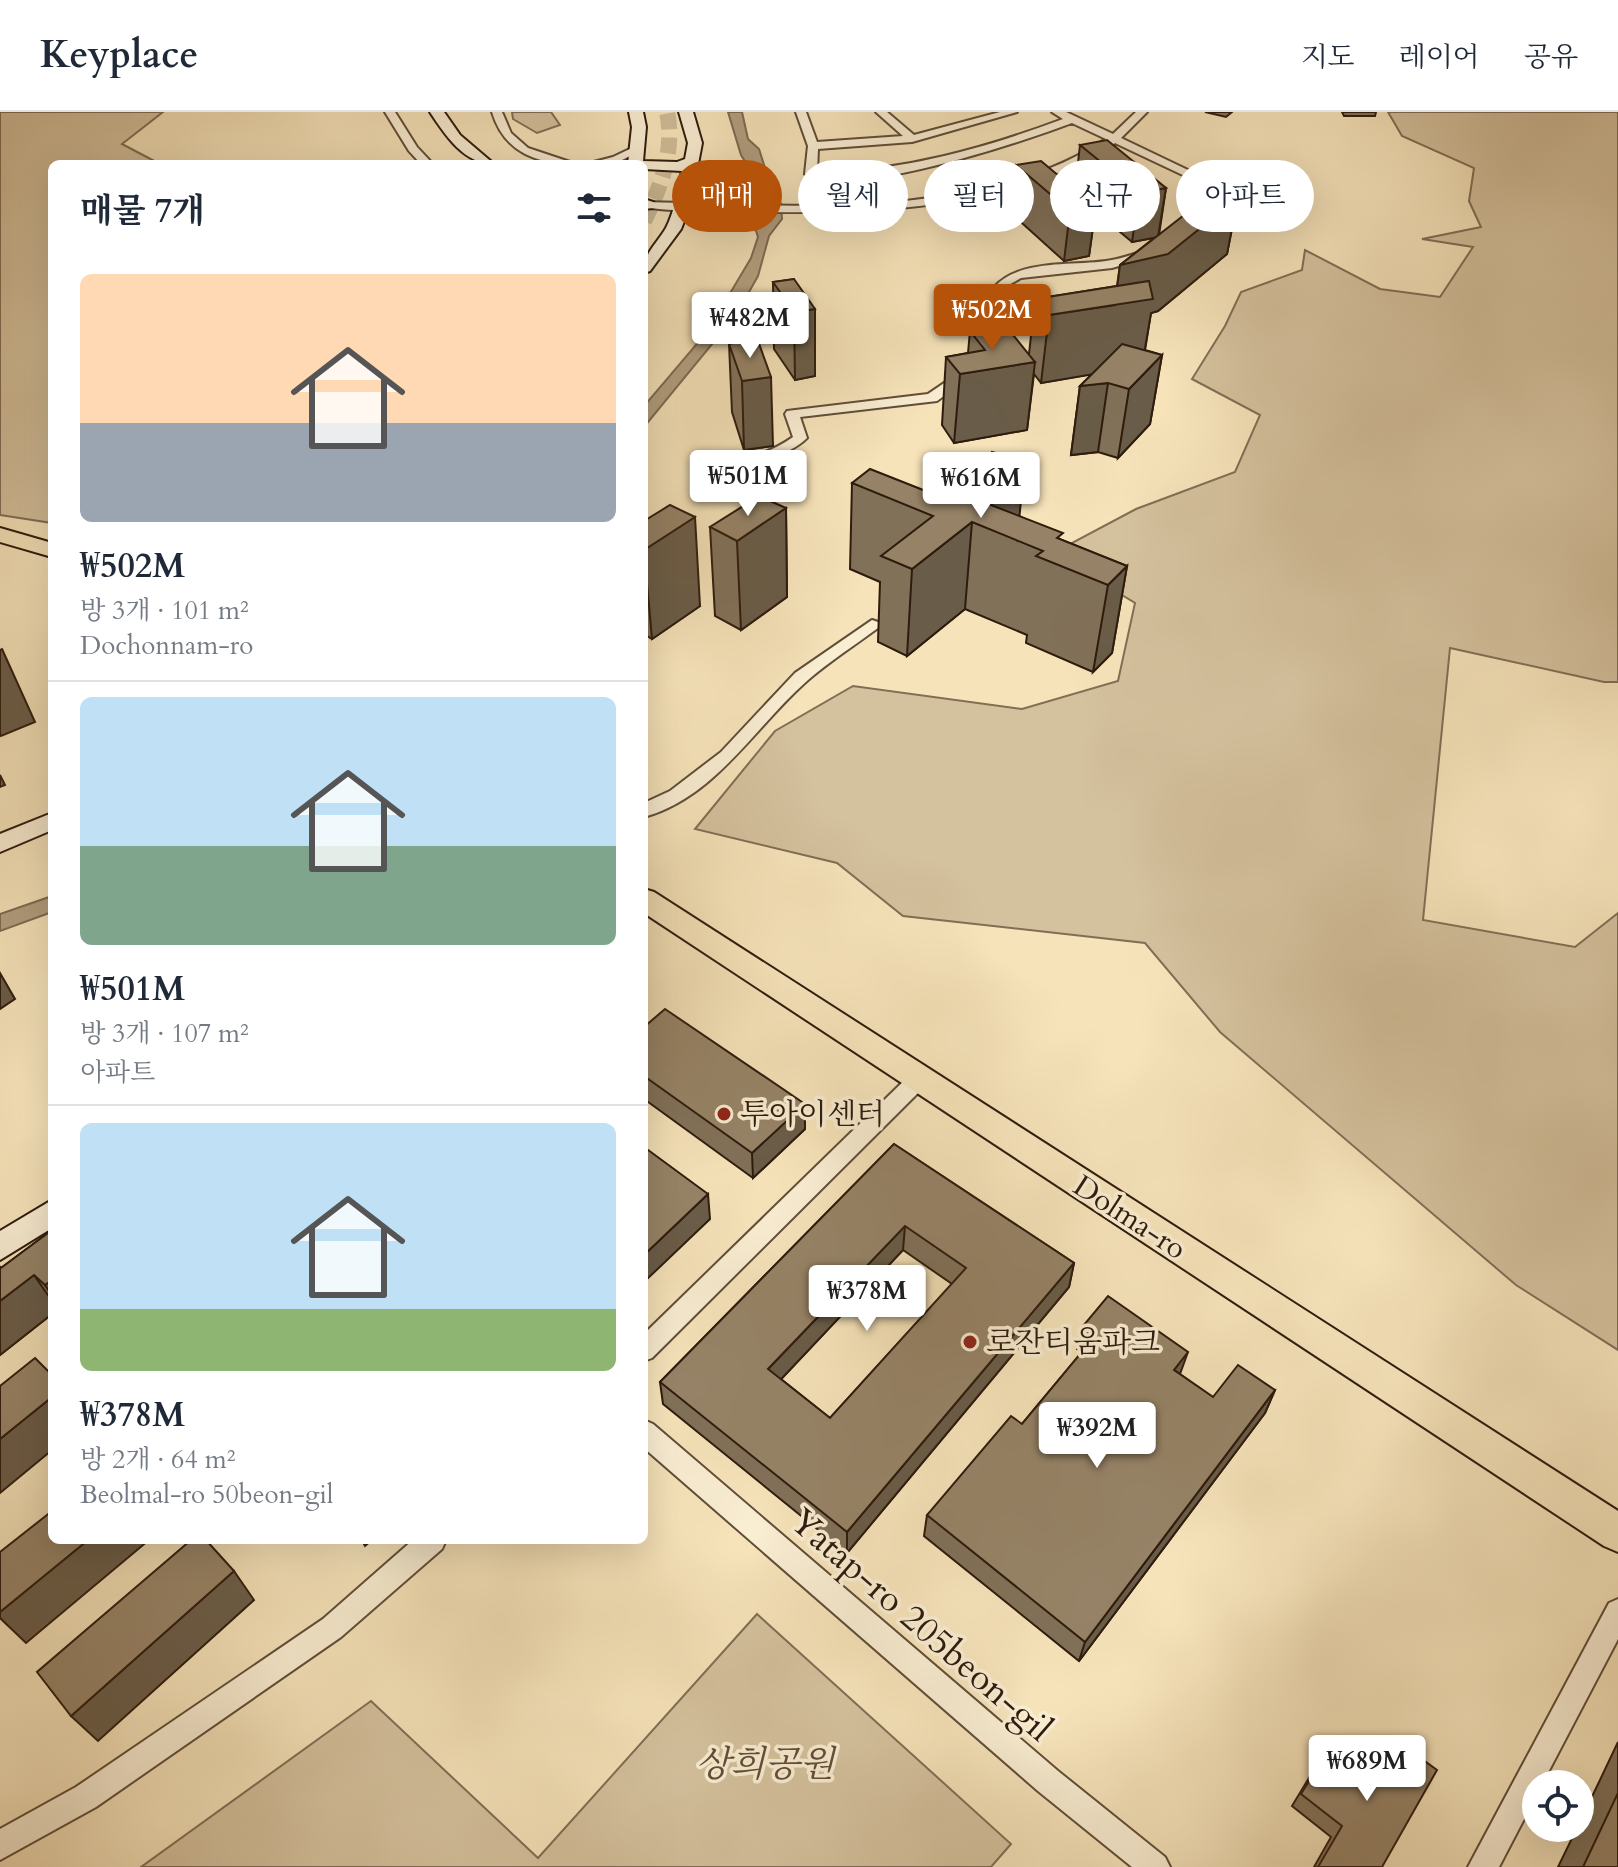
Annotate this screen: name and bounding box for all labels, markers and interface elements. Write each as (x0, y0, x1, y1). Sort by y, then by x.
text: Keyplace (40, 29, 198, 81)
text: 지도 (1301, 38, 1355, 76)
text: 레이어 (1399, 38, 1480, 76)
text: 공유 (1524, 38, 1578, 76)
chip: 매매 (672, 160, 782, 232)
chip: 월세 (798, 160, 908, 232)
chip: 필터 (924, 160, 1034, 232)
chip: 신규 (1050, 160, 1160, 232)
chip: 아파트 (1176, 160, 1314, 232)
icon: filters (572, 186, 616, 230)
text: 매물 7개 (80, 188, 205, 234)
pin: ₩502M (936, 284, 1048, 352)
pin: ₩482M (694, 292, 806, 360)
text: ₩502M (952, 292, 1032, 327)
text: ₩482M (710, 300, 790, 335)
icon: home (276, 326, 420, 470)
pin: ₩501M (692, 450, 804, 518)
pin: ₩616M (925, 452, 1037, 520)
text: ₩501M (708, 458, 788, 493)
text: ₩616M (941, 460, 1021, 495)
text: ₩502M (80, 543, 185, 589)
text: 방 3개 · 101 m² (80, 593, 249, 628)
text: Dochonnam-ro (80, 628, 253, 663)
icon: home (276, 749, 420, 893)
text: ₩501M (80, 966, 185, 1012)
text: 방 3개 · 107 m² (80, 1016, 249, 1051)
text: 아파트 (80, 1055, 155, 1090)
place label: 투아이센터 (740, 1094, 885, 1135)
marker: 투아이센터 (715, 1105, 733, 1123)
street label: Dolma-ro (1065, 1166, 1194, 1269)
icon: home (276, 1175, 420, 1319)
pin: ₩378M (811, 1265, 923, 1333)
text: ₩378M (827, 1273, 907, 1308)
place label: 로잔티움파크 (986, 1322, 1160, 1363)
marker: 로잔티움파크 (961, 1333, 979, 1351)
text: ₩378M (80, 1392, 185, 1438)
pin: ₩392M (1041, 1402, 1153, 1470)
text: ₩392M (1057, 1410, 1137, 1445)
text: 방 2개 · 64 m² (80, 1442, 235, 1477)
text: Beolmal-ro 50beon-gil (80, 1477, 333, 1512)
street label: Yatap-ro 205beon-gil (779, 1497, 1063, 1753)
pin: ₩689M (1311, 1735, 1423, 1803)
park label: 상희공원 (695, 1740, 837, 1789)
text: ₩689M (1327, 1743, 1407, 1778)
map controls (1522, 1770, 1594, 1842)
button: locate (1522, 1770, 1594, 1842)

